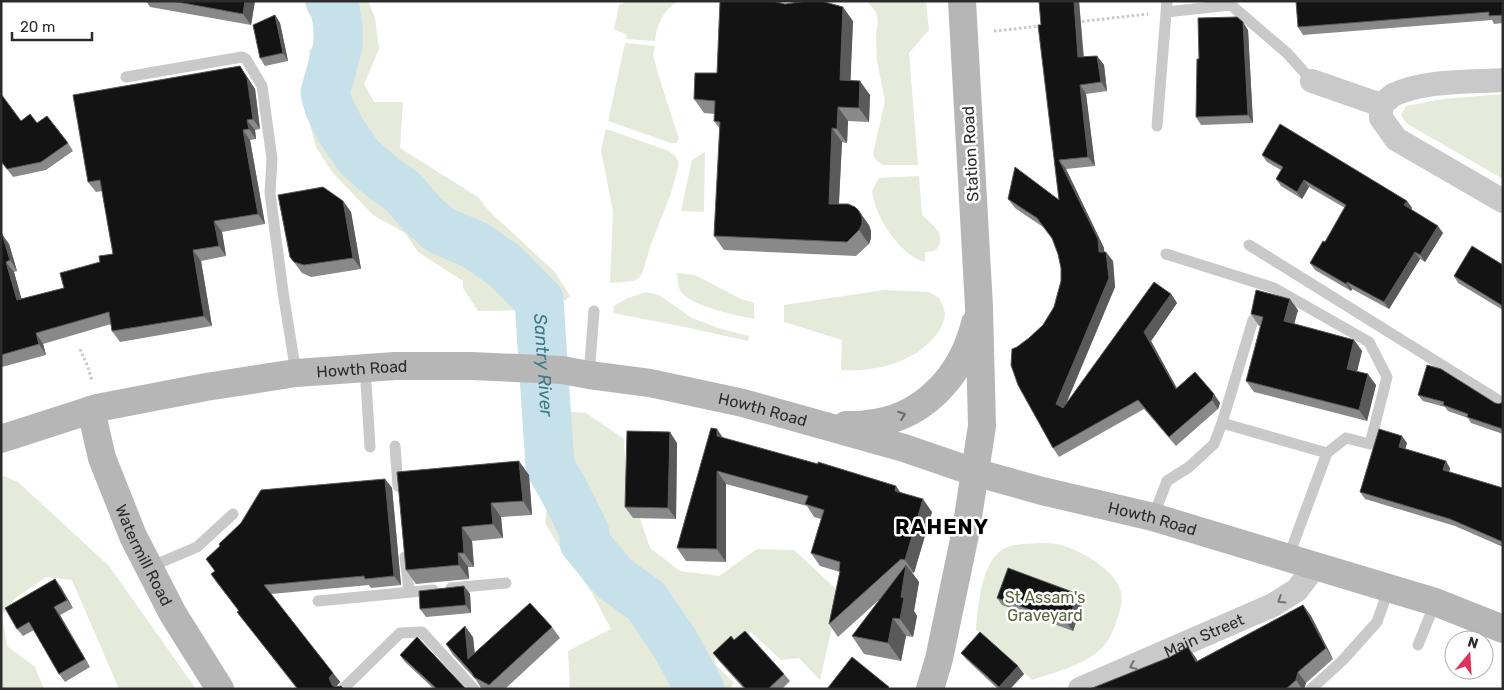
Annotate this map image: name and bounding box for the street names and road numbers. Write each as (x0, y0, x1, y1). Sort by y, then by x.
street label: Station Road (959, 106, 982, 202)
street label: Howth Road (316, 357, 407, 382)
street label: Howth Road (716, 389, 809, 430)
street label: Howth Road (1106, 498, 1199, 540)
street label: Watermill Road (111, 502, 176, 609)
street label: Main Street (1161, 610, 1247, 661)

